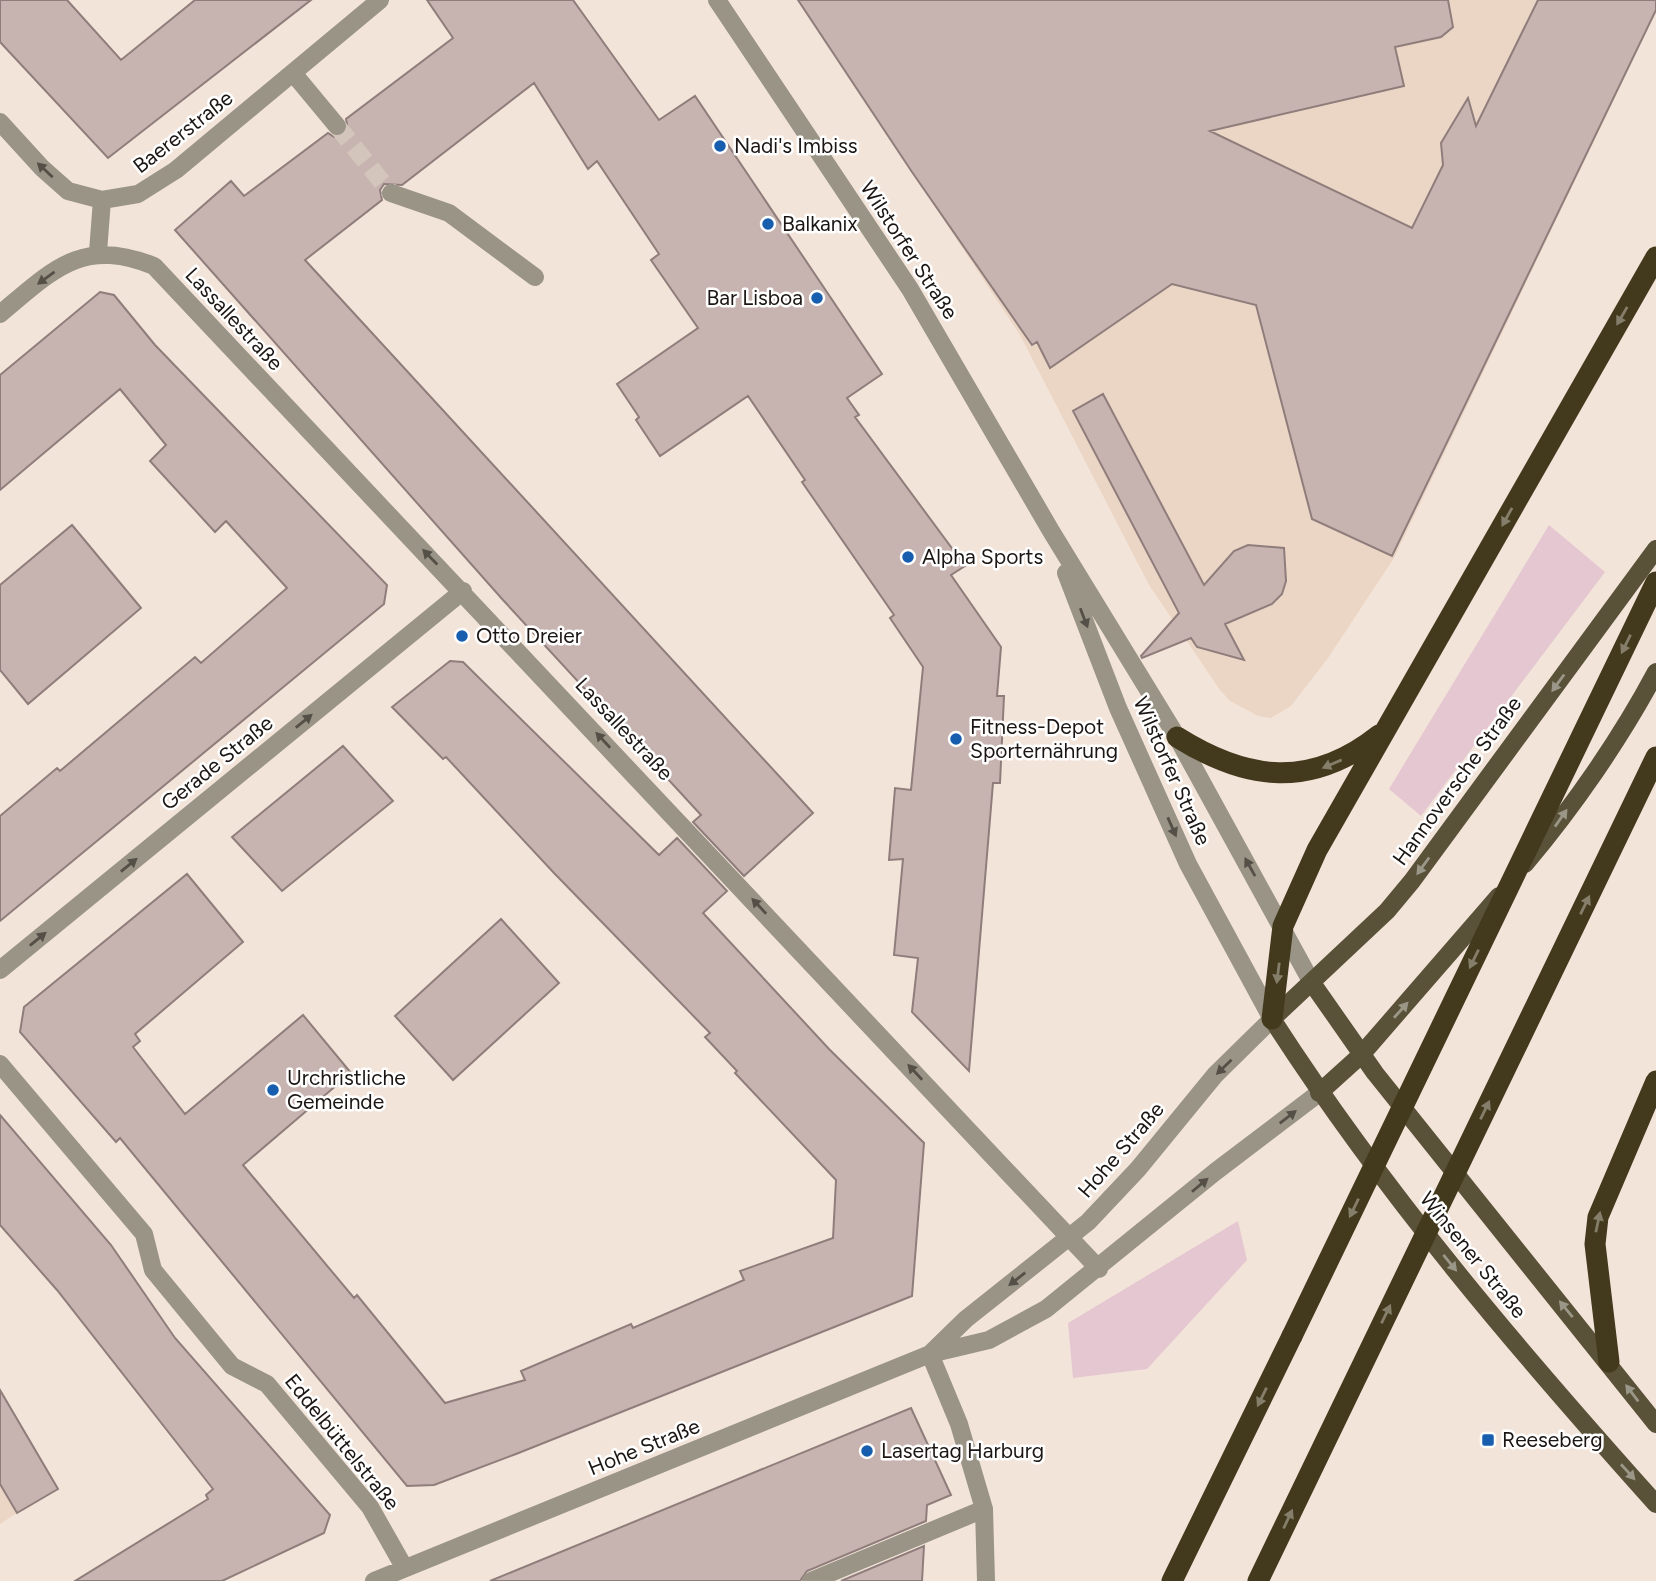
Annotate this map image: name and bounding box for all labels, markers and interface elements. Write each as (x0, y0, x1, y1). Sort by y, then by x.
street label: Baererstraße (128, 85, 237, 178)
place label: Nadi's Imbiss (734, 133, 858, 158)
marker: Nadi's Imbiss (712, 138, 728, 154)
one-way arrow (37, 163, 54, 179)
street label: Wilstorfer Straße (855, 176, 963, 324)
place label: Balkanix (782, 211, 857, 236)
marker: Balkanix (760, 216, 776, 232)
street label: Lassallestraße (180, 262, 288, 375)
one-way arrow (37, 270, 55, 284)
place label: Bar Lisboa (706, 285, 803, 310)
marker: Bar Lisboa (809, 290, 825, 306)
one-way arrow (1616, 306, 1628, 325)
one-way arrow (1501, 507, 1513, 526)
place label: Alpha Sports (922, 544, 1043, 569)
one-way arrow (421, 549, 438, 566)
marker: Alpha Sports (900, 549, 916, 565)
one-way arrow (1078, 607, 1089, 628)
place label: Otto Dreier (476, 623, 582, 648)
marker: Otto Dreier (454, 628, 470, 644)
one-way arrow (1621, 634, 1632, 654)
street label: Lassallestraße (570, 672, 678, 785)
one-way arrow (1551, 674, 1565, 692)
street label: Hannoversche Straße (1387, 691, 1526, 870)
street label: Wilstorfer Straße (1129, 693, 1216, 849)
street label: Gerade Straße (156, 710, 277, 815)
one-way arrow (295, 713, 313, 728)
place label: Fitness-Depot Sporternährung (970, 714, 1118, 763)
one-way arrow (595, 731, 611, 749)
marker: Fitness-Depot Sporternährung (948, 731, 964, 747)
one-way arrow (1321, 759, 1342, 770)
one-way arrow (1554, 809, 1568, 827)
one-way arrow (1167, 817, 1178, 838)
one-way arrow (1244, 857, 1256, 876)
one-way arrow (1415, 857, 1430, 875)
one-way arrow (120, 858, 137, 873)
one-way arrow (1579, 895, 1591, 915)
one-way arrow (751, 897, 767, 915)
one-way arrow (29, 932, 46, 947)
one-way arrow (1468, 949, 1480, 969)
one-way arrow (1272, 962, 1283, 984)
one-way arrow (1392, 1002, 1408, 1019)
one-way arrow (1216, 1058, 1232, 1075)
one-way arrow (907, 1063, 923, 1081)
place label: Urchristliche Gemeinde (287, 1065, 406, 1114)
marker: Urchristliche Gemeinde (265, 1082, 281, 1098)
street label: Hohe Straße (1072, 1097, 1169, 1203)
one-way arrow (1480, 1100, 1491, 1120)
one-way arrow (1278, 1110, 1296, 1125)
one-way arrow (1190, 1177, 1208, 1192)
street label: Winsener Straße (1415, 1186, 1532, 1323)
one-way arrow (1348, 1198, 1359, 1218)
one-way arrow (1593, 1211, 1604, 1233)
one-way arrow (1442, 1255, 1457, 1272)
one-way arrow (1008, 1271, 1026, 1286)
one-way arrow (1559, 1301, 1574, 1318)
one-way arrow (1380, 1304, 1391, 1324)
street label: Eddelbüttelstraße (280, 1369, 405, 1515)
one-way arrow (1626, 1384, 1640, 1402)
one-way arrow (1256, 1387, 1268, 1407)
street label: Hohe Straße (584, 1413, 703, 1480)
place label: Reeseberg (1502, 1427, 1603, 1452)
marker: Reeseberg (1480, 1432, 1496, 1448)
place label: Lasertag Harburg (881, 1438, 1044, 1463)
marker: Lasertag Harburg (859, 1443, 875, 1459)
one-way arrow (1619, 1464, 1635, 1481)
one-way arrow (1282, 1509, 1293, 1529)

